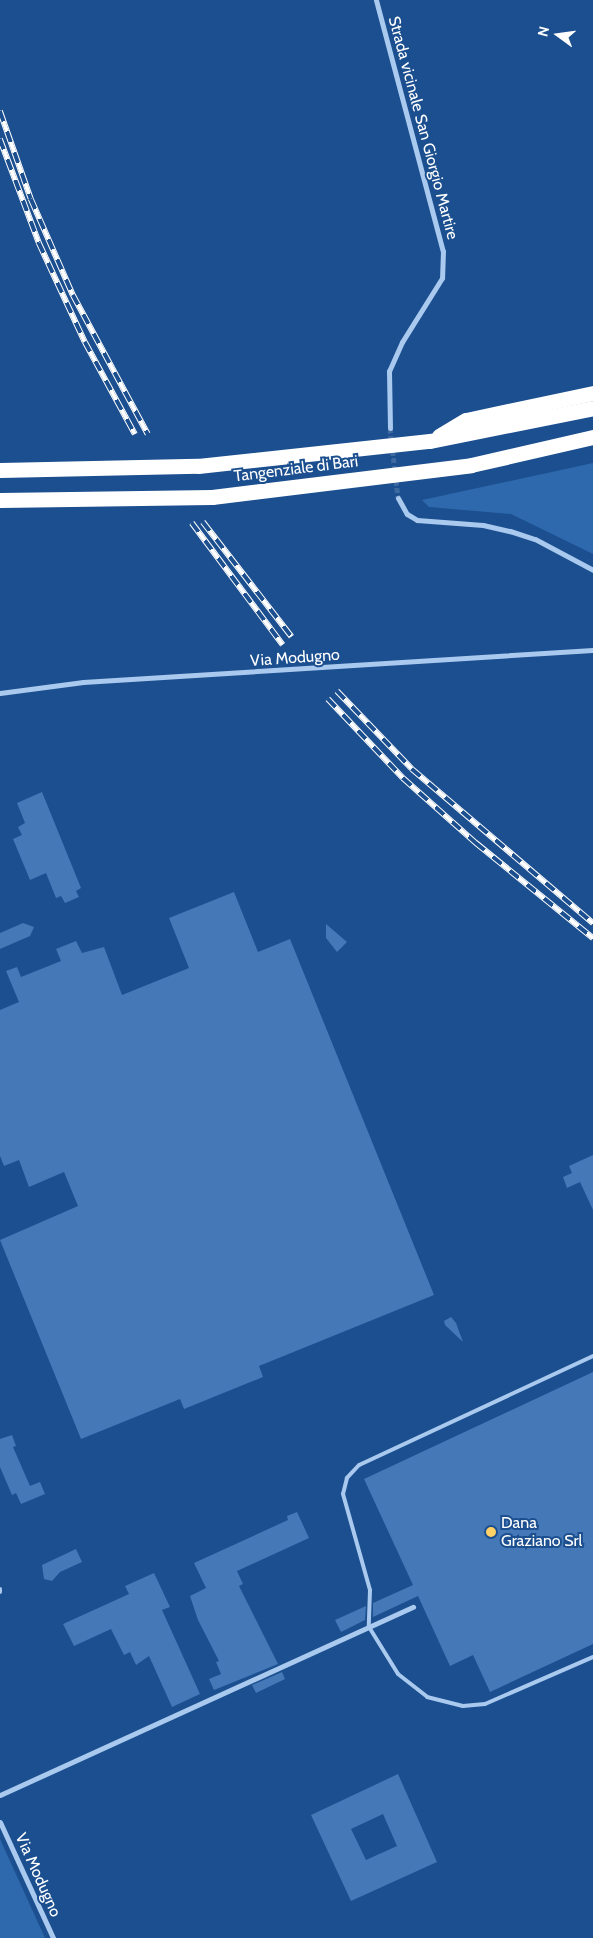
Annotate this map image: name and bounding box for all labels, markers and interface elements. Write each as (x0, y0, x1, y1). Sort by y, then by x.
north arrow (533, 10, 583, 60)
street label: Strada vicinale San Giorgio Martire (384, 14, 462, 242)
text: N (534, 24, 553, 38)
street label: Tangenziale di Bari (233, 452, 359, 486)
street label: Via Modugno (250, 645, 340, 671)
place label: Dana Graziano Srl (501, 1513, 582, 1551)
marker: Dana Graziano Srl (485, 1526, 497, 1538)
street label: Via Modugno (11, 1830, 65, 1920)

